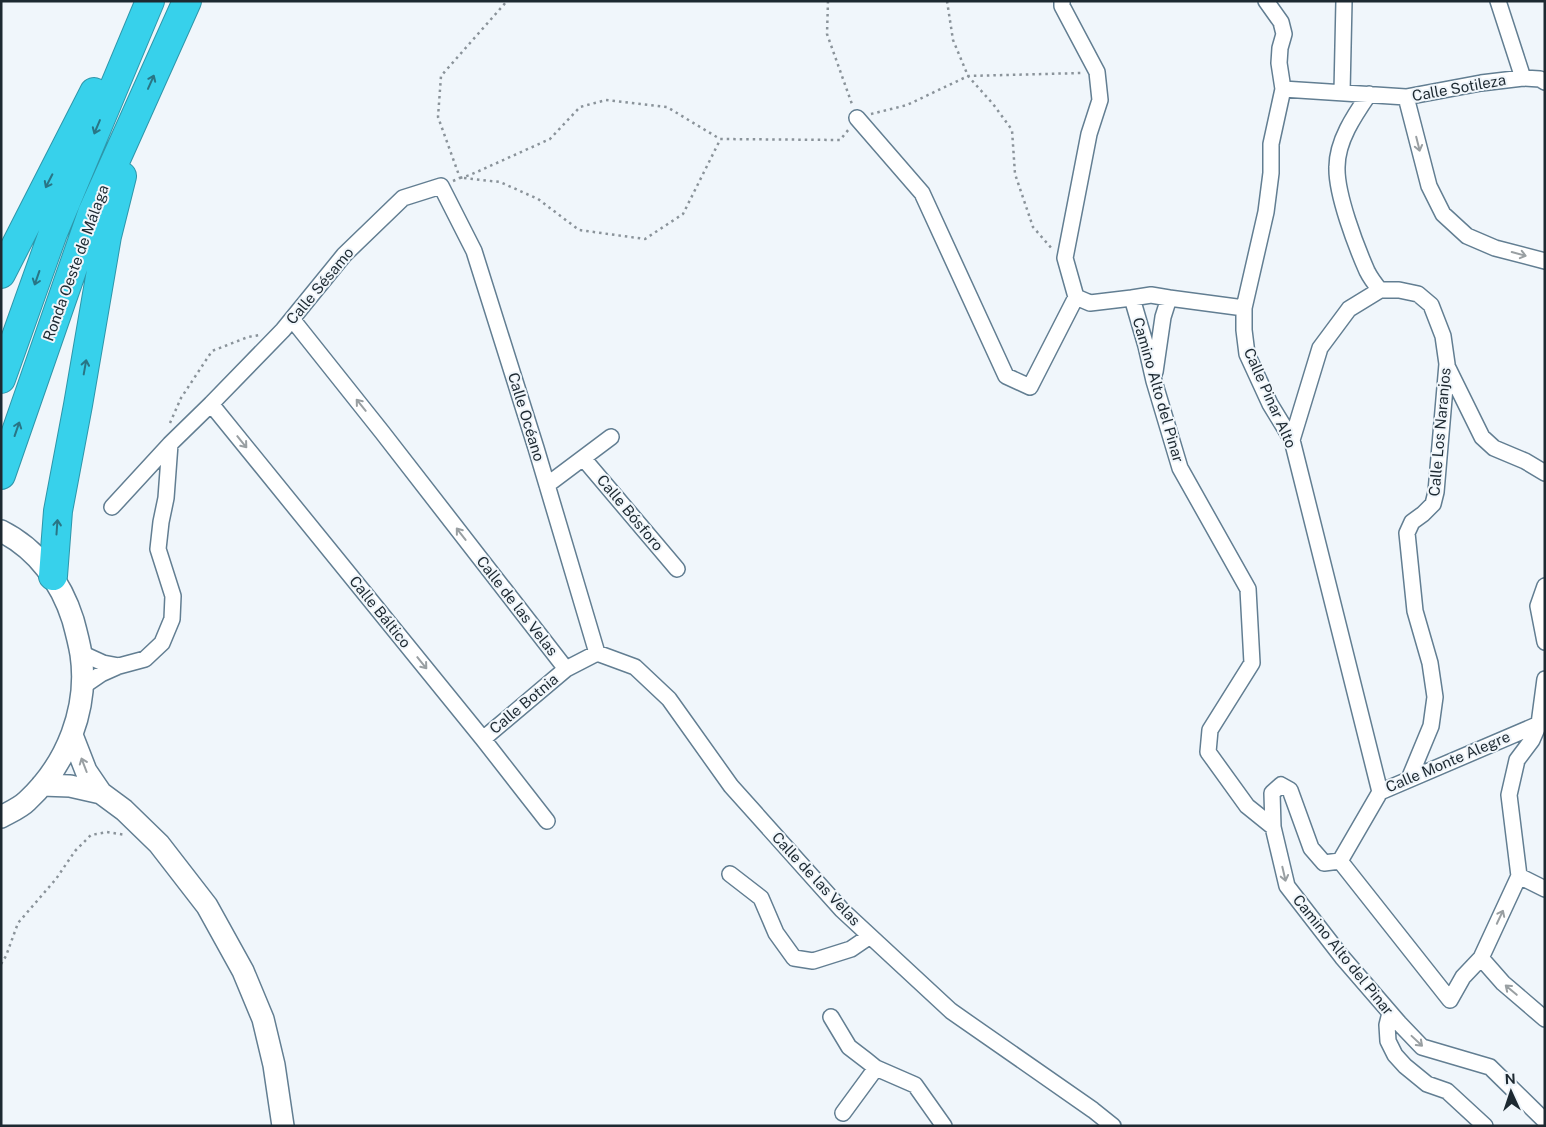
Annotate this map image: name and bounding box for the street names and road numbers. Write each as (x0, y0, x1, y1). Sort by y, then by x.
street label: Calle Sotileza (1411, 71, 1507, 104)
street label: Ronda Oeste de Málaga (39, 182, 112, 343)
street label: Calle Sésamo (283, 244, 357, 327)
street label: Camino Alto del Pinar (1130, 315, 1187, 464)
street label: Calle Pinar Alto (1241, 345, 1300, 450)
street label: Calle Los Naranjos (1425, 367, 1454, 497)
street label: Calle Océano (505, 370, 548, 463)
street label: Calle Bósforo (594, 471, 667, 554)
street label: Calle de las Velas (473, 553, 562, 659)
street label: Calle Báltico (346, 572, 415, 651)
street label: Calle Botnia (486, 670, 561, 737)
street label: Calle Monte Alegre (1383, 728, 1513, 795)
street label: Calle de las Velas (769, 828, 864, 929)
street label: Camino Alto del Pinar (1290, 891, 1397, 1018)

